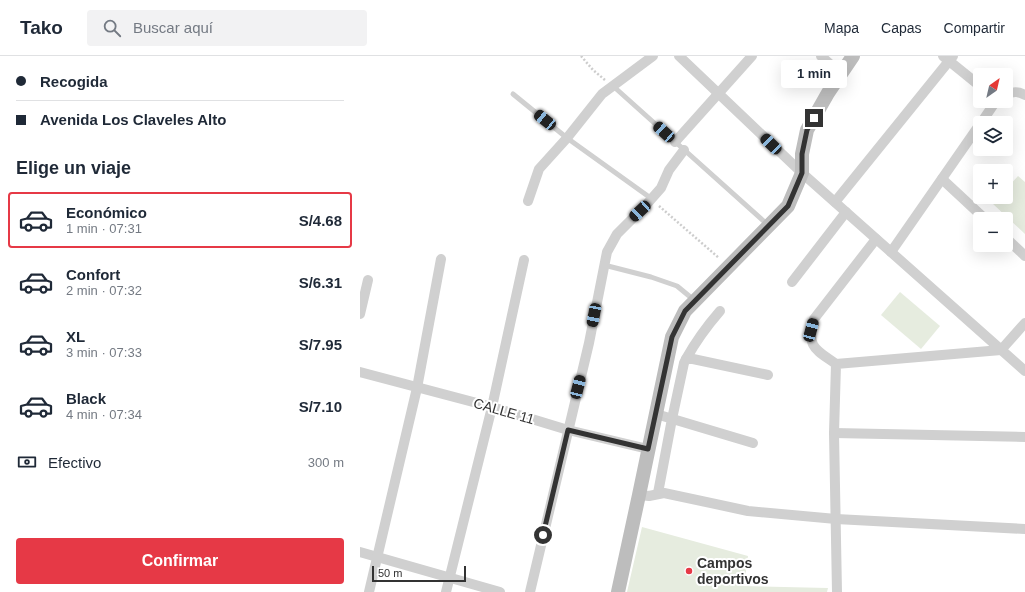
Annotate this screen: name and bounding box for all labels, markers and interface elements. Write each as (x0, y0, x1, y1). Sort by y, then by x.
search box (87, 10, 367, 46)
text: Tako (20, 17, 63, 38)
icon: search (101, 17, 123, 39)
text: Buscar aquí (133, 19, 213, 36)
text: Mapa (824, 20, 859, 36)
text: Capas (881, 20, 922, 36)
text: Compartir (944, 20, 1005, 36)
callout: 1 min (781, 60, 847, 88)
text: 1 min (797, 66, 831, 81)
north arrow (973, 68, 1013, 108)
map controls (973, 68, 1013, 252)
text: Recogida (40, 73, 108, 90)
car (532, 108, 558, 132)
route end (805, 109, 823, 127)
text: Avenida Los Claveles Alto (40, 111, 226, 128)
button: layers (973, 116, 1013, 156)
car (651, 120, 677, 144)
car (758, 131, 784, 157)
text: Elige un viaje (16, 158, 131, 178)
button: + (973, 164, 1013, 204)
car (627, 198, 653, 224)
icon: car (18, 202, 54, 238)
text: Económico (66, 204, 147, 221)
text: S/4.68 (299, 212, 342, 229)
button: − (973, 212, 1013, 252)
text: 1 min · 07:31 (66, 221, 142, 236)
icon: car (18, 264, 54, 300)
text: Confort (66, 266, 120, 283)
text: S/6.31 (299, 274, 342, 291)
text: 2 min · 07:32 (66, 283, 142, 298)
car (586, 302, 602, 328)
car (802, 317, 820, 343)
icon: car (18, 326, 54, 362)
text: XL (66, 328, 85, 345)
text: S/7.95 (299, 336, 342, 353)
text: 3 min · 07:33 (66, 345, 142, 360)
car (569, 374, 587, 400)
icon: car (18, 388, 54, 424)
text: Black (66, 390, 106, 407)
street label: CALLE 11 (472, 395, 537, 427)
text: S/7.10 (299, 398, 342, 415)
text: 4 min · 07:34 (66, 407, 142, 422)
icon: cash (16, 451, 38, 473)
text: Efectivo (48, 454, 101, 471)
text: 300 m (308, 455, 344, 470)
route start (534, 526, 552, 544)
button: Confirmar (16, 538, 344, 584)
place label: Campos deportivos (697, 555, 769, 587)
scale bar (372, 564, 466, 583)
marker: Campos deportivos (684, 566, 694, 576)
text: 50 m (378, 567, 402, 579)

